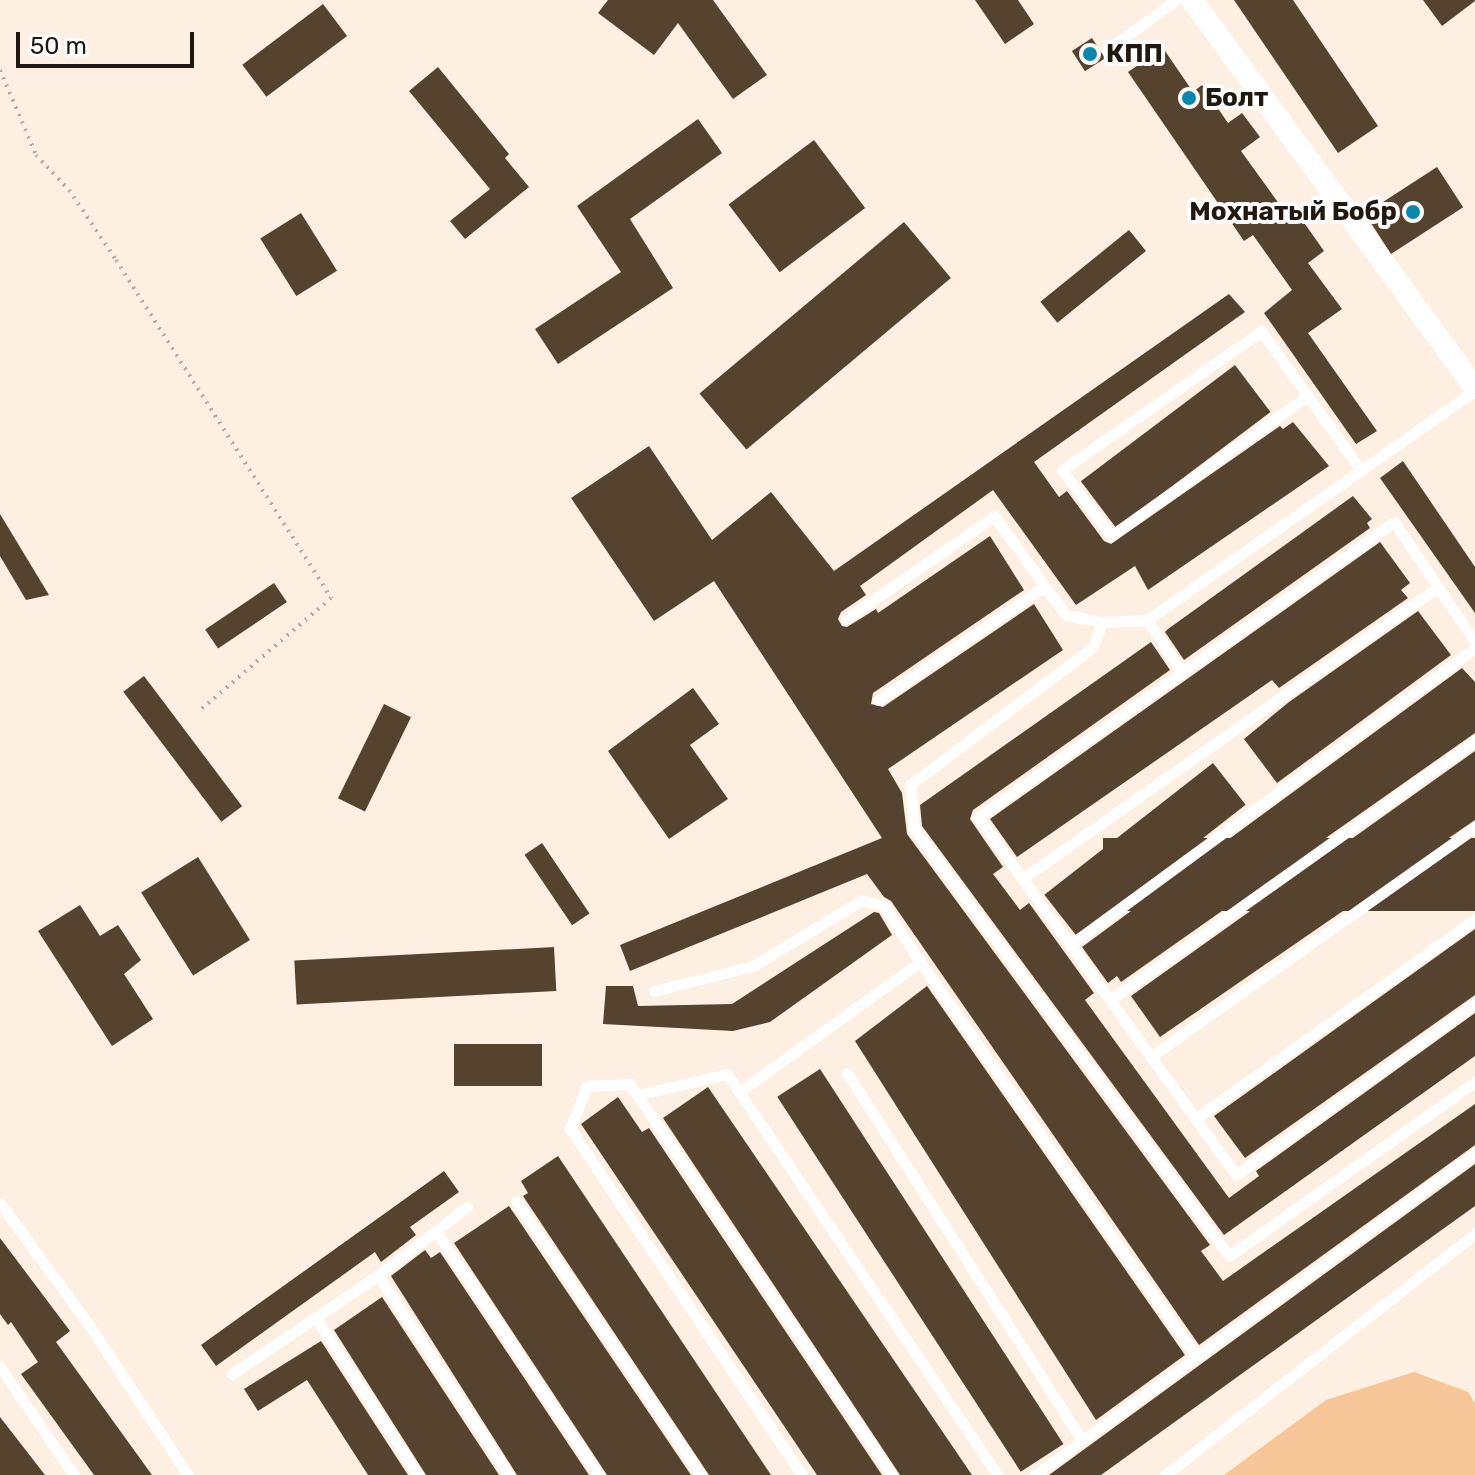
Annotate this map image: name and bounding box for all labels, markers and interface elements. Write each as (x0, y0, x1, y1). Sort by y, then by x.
scale bar (20, 16, 198, 66)
text: 50 m (30, 32, 87, 60)
place label: КПП (1106, 38, 1163, 70)
marker: КПП (1081, 45, 1099, 63)
place label: Болт (1205, 82, 1268, 114)
marker: Болт (1180, 89, 1198, 107)
place label: Мохнатый Бобр (1189, 196, 1397, 228)
marker: Мохнатый Бобр (1404, 203, 1422, 221)

